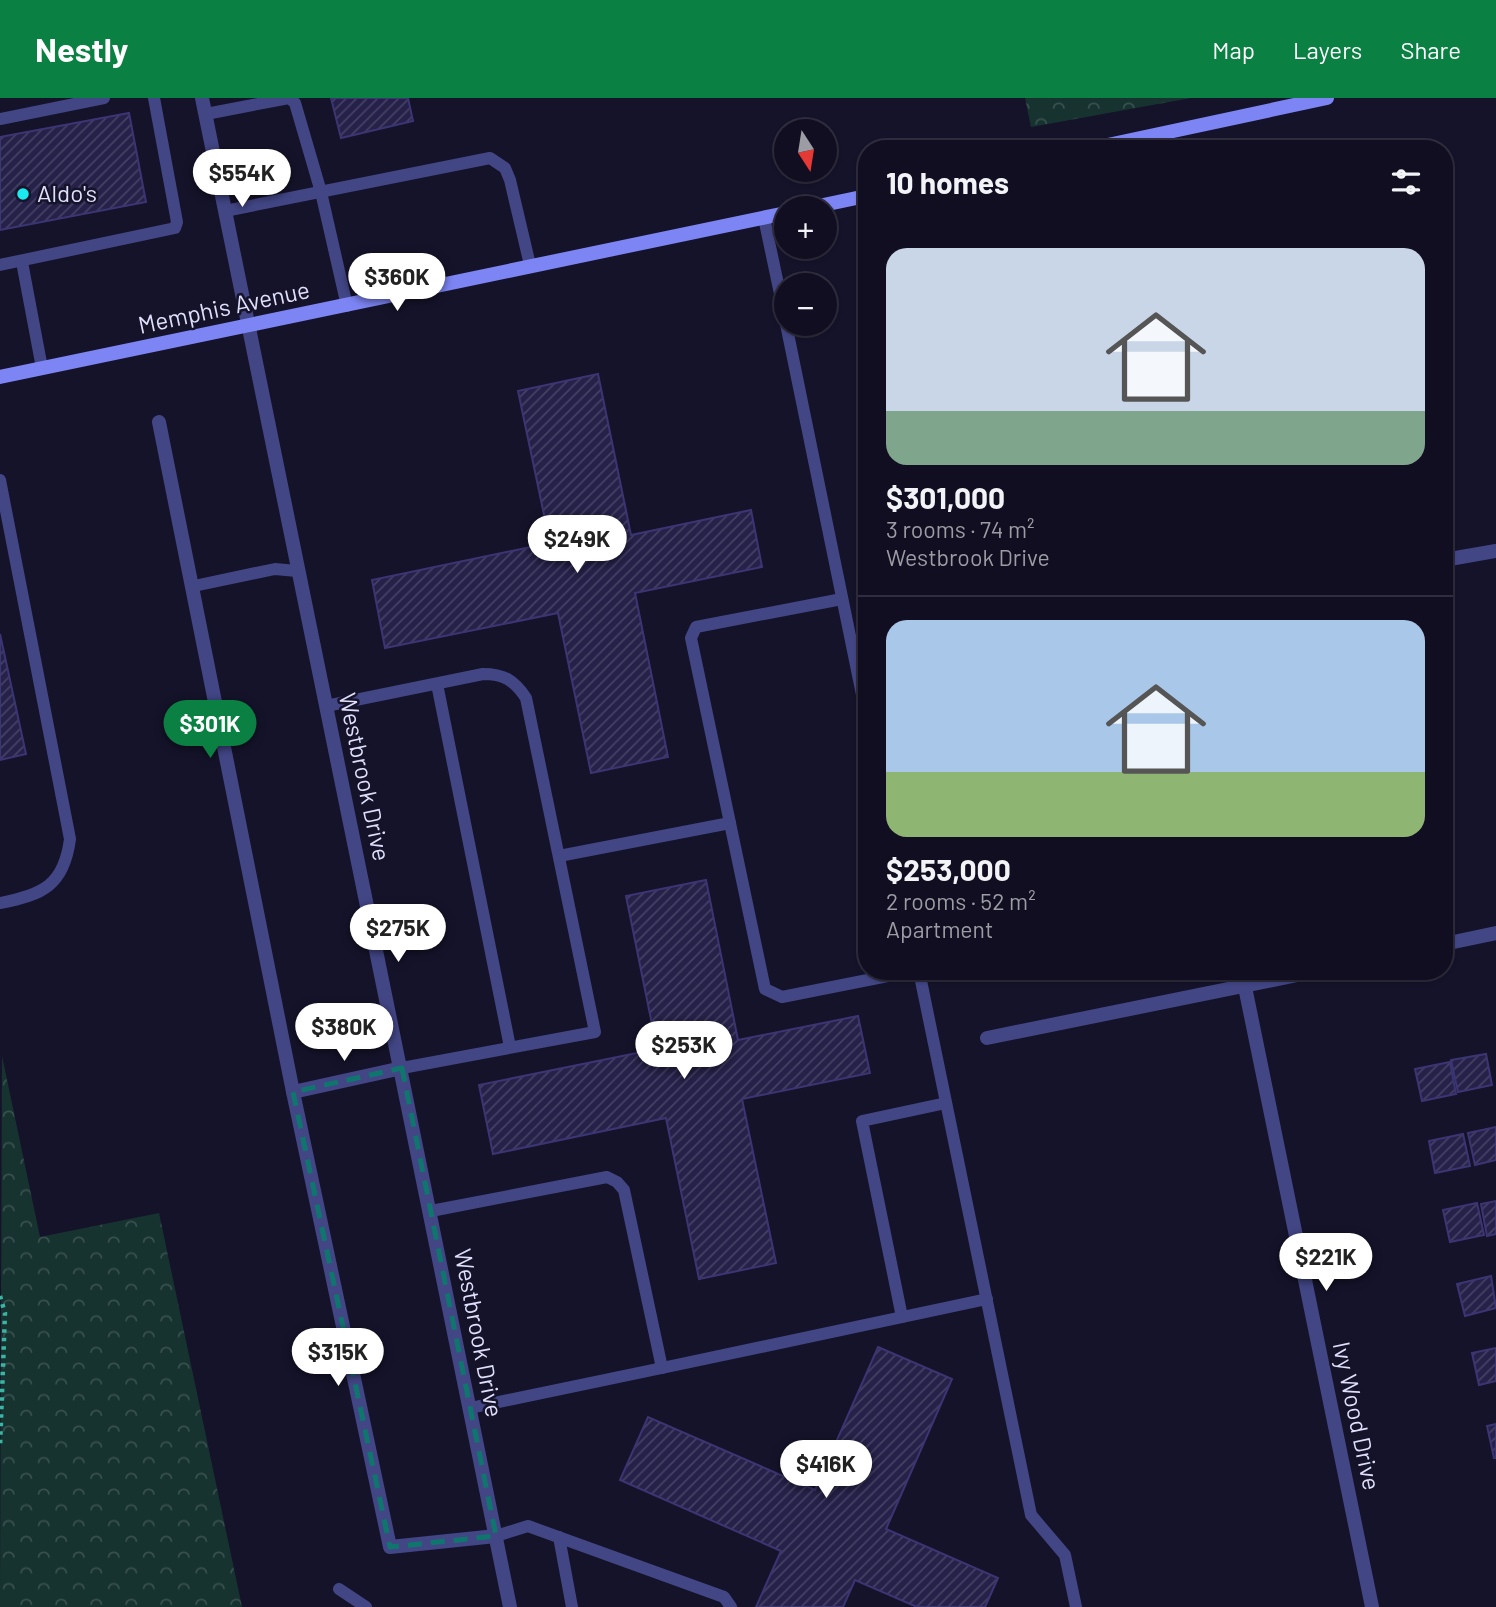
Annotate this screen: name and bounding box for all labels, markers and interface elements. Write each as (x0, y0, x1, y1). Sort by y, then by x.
text: Nestly (35, 29, 129, 69)
text: Map (1212, 35, 1255, 64)
text: Layers (1293, 35, 1362, 64)
text: Share (1400, 35, 1461, 64)
north arrow (774, 119, 836, 182)
map controls (774, 119, 837, 336)
pin: $554K (193, 150, 291, 209)
text: $554K (209, 158, 275, 186)
icon: filters (1387, 163, 1425, 201)
text: 10 homes (886, 164, 1009, 200)
place label: Aldo's (37, 178, 97, 207)
marker: Aldo's (15, 186, 31, 202)
button: + (774, 196, 837, 259)
pin: $360K (348, 254, 446, 313)
text: $360K (364, 262, 430, 290)
button: − (774, 273, 837, 336)
street label: Memphis Avenue (135, 274, 312, 339)
icon: home (1093, 294, 1219, 420)
text: $301,000 (886, 479, 1005, 515)
text: 3 rooms · 74 m² (886, 515, 1035, 543)
pin: $249K (528, 516, 626, 575)
text: $249K (544, 524, 610, 552)
text: Westbrook Drive (886, 543, 1050, 571)
icon: home (1093, 666, 1219, 792)
street label: Westbrook Drive (334, 690, 397, 863)
pin: $301K (161, 700, 259, 760)
text: $301K (180, 709, 240, 737)
text: $253,000 (886, 851, 1011, 887)
text: 2 rooms · 52 m² (886, 887, 1036, 915)
pin: $275K (349, 904, 447, 964)
text: $275K (366, 913, 430, 941)
text: Apartment (886, 915, 993, 943)
pin: $380K (295, 1004, 393, 1063)
text: $380K (311, 1012, 377, 1040)
pin: $253K (635, 1021, 733, 1081)
text: $253K (651, 1030, 717, 1058)
pin: $221K (1277, 1234, 1375, 1293)
text: $221K (1295, 1242, 1357, 1270)
street label: Westbrook Drive (449, 1246, 510, 1419)
pin: $315K (289, 1328, 387, 1388)
text: $315K (308, 1337, 368, 1365)
street label: Ivy Wood Drive (1328, 1339, 1387, 1493)
pin: $416K (777, 1440, 875, 1500)
text: $416K (796, 1449, 856, 1477)

